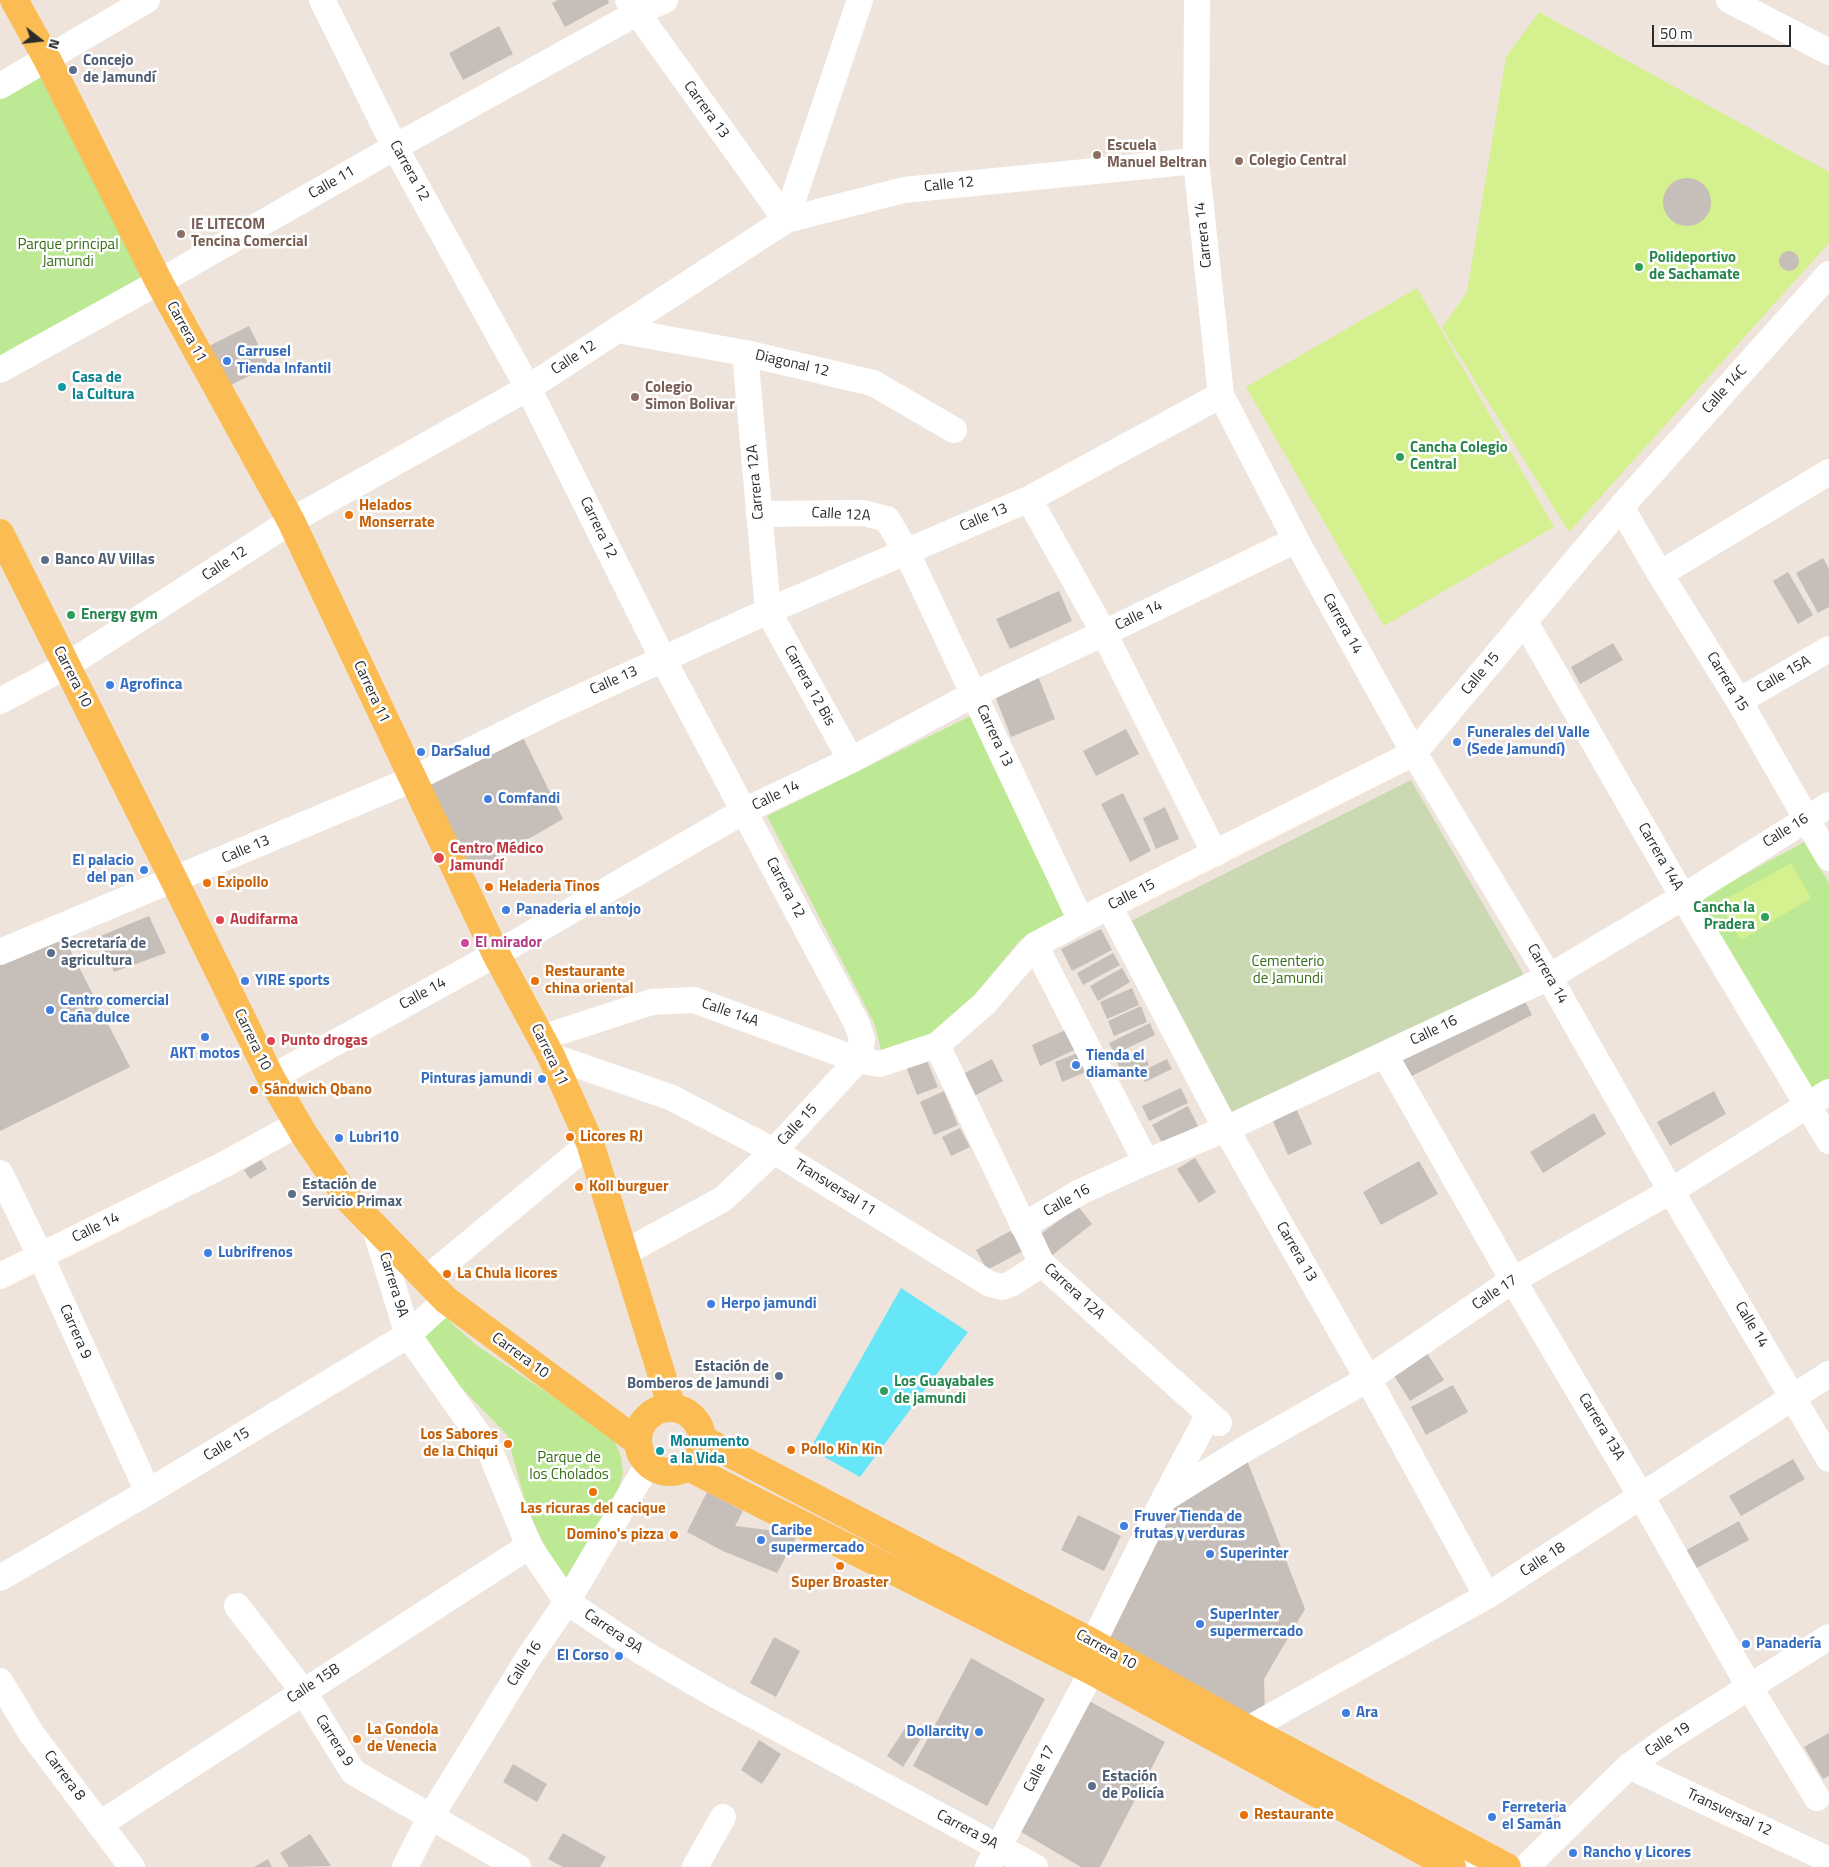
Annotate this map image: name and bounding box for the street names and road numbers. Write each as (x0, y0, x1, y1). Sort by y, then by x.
street label: Carrera 13 (679, 78, 733, 142)
street label: Carrera 12 (385, 138, 433, 204)
street label: Calle 11 (306, 163, 358, 203)
street label: Calle 12 (923, 173, 975, 197)
street label: Carrera 14 (1192, 201, 1216, 269)
street label: Carrera 11 (162, 299, 210, 365)
street label: Calle 12 (548, 337, 600, 379)
street label: Diagonal 12 (753, 347, 831, 381)
street label: Calle 14C (1699, 362, 1751, 418)
street label: Carrera 12A (744, 444, 768, 520)
street label: Carrera 12 (575, 494, 621, 562)
street label: Calle 13 (957, 500, 1011, 536)
street label: Calle 12A (811, 504, 871, 526)
street label: Calle 12 (199, 543, 251, 585)
street label: Carrera 14 (1318, 591, 1366, 657)
street label: Calle 14 (1112, 597, 1166, 635)
street label: Carrera 10 (49, 643, 95, 711)
street label: Carrera 12 Bis (780, 643, 838, 729)
street label: Calle 15 (1458, 649, 1504, 699)
street label: Carrera 15 (1702, 649, 1752, 715)
street label: Calle 15A (1754, 652, 1814, 698)
street label: Carrera 11 (349, 658, 393, 726)
street label: Calle 13 (587, 663, 641, 699)
street label: Carrera 13 (972, 702, 1016, 770)
street label: Calle 14 (749, 777, 803, 815)
street label: Calle 16 (1760, 810, 1812, 852)
street label: Carrera 14A (1633, 820, 1687, 894)
street label: Calle 13 (219, 832, 273, 868)
street label: Carrera 12 (761, 855, 809, 921)
street label: Calle 15 (1106, 876, 1158, 914)
street label: Carrera 14 (1523, 941, 1571, 1007)
street label: Calle 14 (397, 974, 449, 1014)
street label: Calle 14A (699, 995, 761, 1031)
street label: Carrera 10 (229, 1006, 275, 1074)
street label: Calle 16 (1407, 1012, 1461, 1050)
street label: Carrera 11 (526, 1021, 572, 1089)
street label: Calle 15 (774, 1100, 822, 1150)
street label: Transversal 11 (791, 1156, 879, 1220)
street label: Calle 16 (1041, 1181, 1093, 1221)
street label: Calle 14 (69, 1209, 123, 1247)
street label: Carrera 13 (1272, 1219, 1320, 1285)
street label: Carrera 9A (375, 1250, 411, 1320)
street label: Carrera 12A (1040, 1260, 1108, 1324)
street label: Calle 17 (1469, 1271, 1521, 1315)
street label: Calle 14 (1730, 1299, 1772, 1351)
street label: Carrera 9 (55, 1302, 95, 1362)
street label: Carrera 10 (488, 1329, 552, 1383)
street label: Carrera 13A (1574, 1390, 1628, 1464)
street label: Calle 15 (201, 1424, 253, 1466)
street label: Calle 18 (1517, 1539, 1569, 1581)
street label: Carrera 9A (580, 1606, 646, 1658)
street label: Carrera 10 (1073, 1626, 1139, 1674)
street label: Calle 16 (504, 1638, 546, 1690)
street label: Calle 15B (284, 1660, 344, 1708)
street label: Carrera 9 (311, 1712, 357, 1770)
street label: Calle 19 (1642, 1719, 1694, 1761)
street label: Calle 17 (1020, 1743, 1060, 1795)
street label: Carrera 8 (39, 1747, 89, 1805)
street label: Transversal 12 (1683, 1785, 1775, 1841)
street label: Carrera 9A (933, 1806, 1001, 1854)

